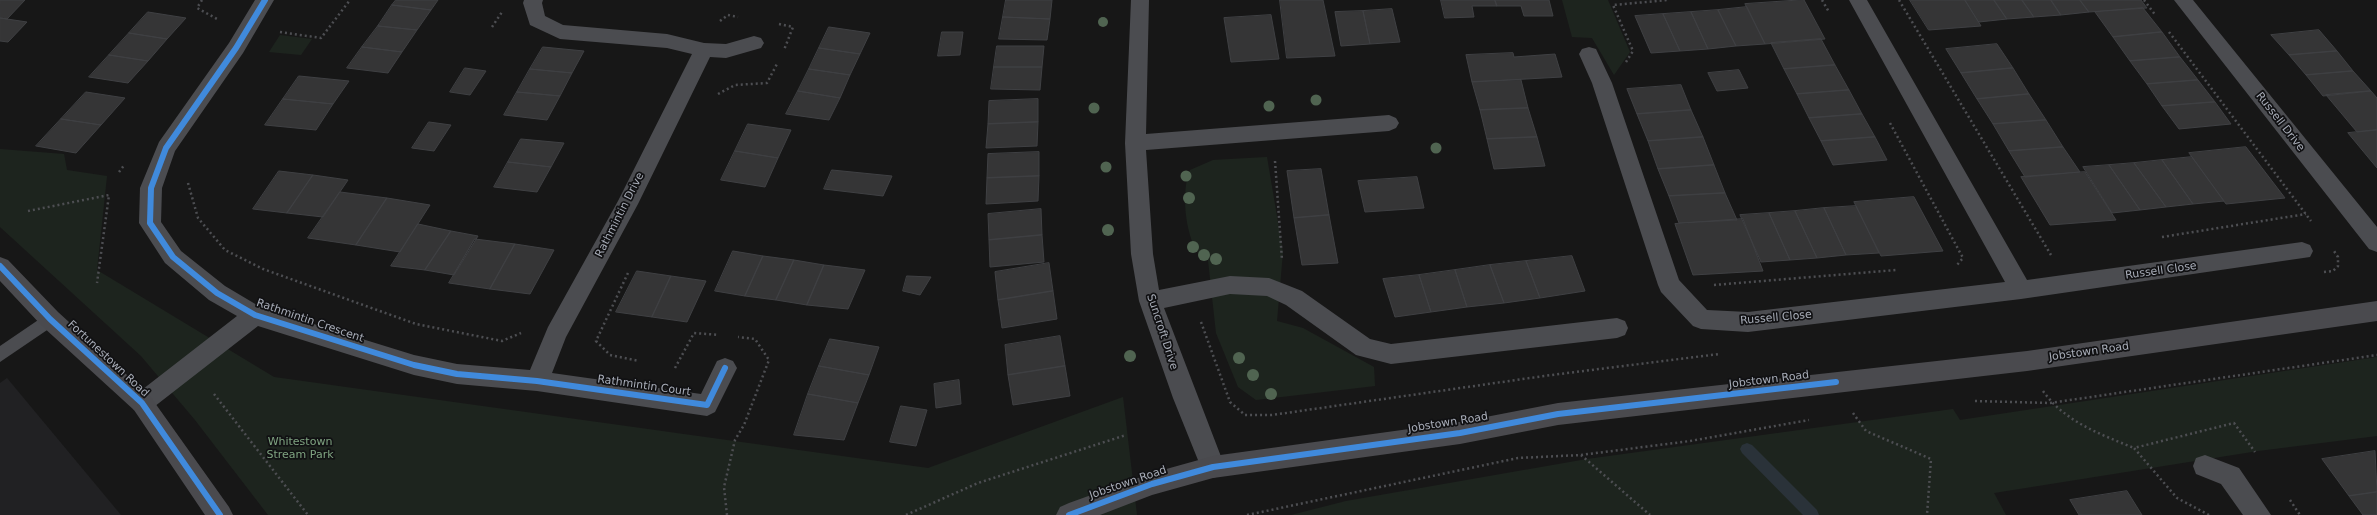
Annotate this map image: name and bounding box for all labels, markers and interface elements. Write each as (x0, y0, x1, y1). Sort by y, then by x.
street label: Russell Drive (2253, 90, 2307, 154)
street label: Rathmintin Drive (593, 170, 647, 260)
street label: Russell Close (2124, 259, 2198, 283)
street label: Suncroft Drive (1144, 292, 1180, 372)
street label: Rathmintin Crescent (255, 296, 365, 346)
street label: Russell Close (1740, 308, 1812, 328)
street label: Fortunestown Road (65, 318, 151, 400)
street label: Jobstown Road (2048, 340, 2130, 364)
street label: Jobstown Road (1728, 369, 1810, 391)
street label: Rathmintin Court (596, 373, 692, 399)
street label: Jobstown Road (1407, 410, 1489, 436)
park label: Whitestown Stream Park (266, 435, 334, 461)
street label: Jobstown Road (1088, 464, 1168, 502)

